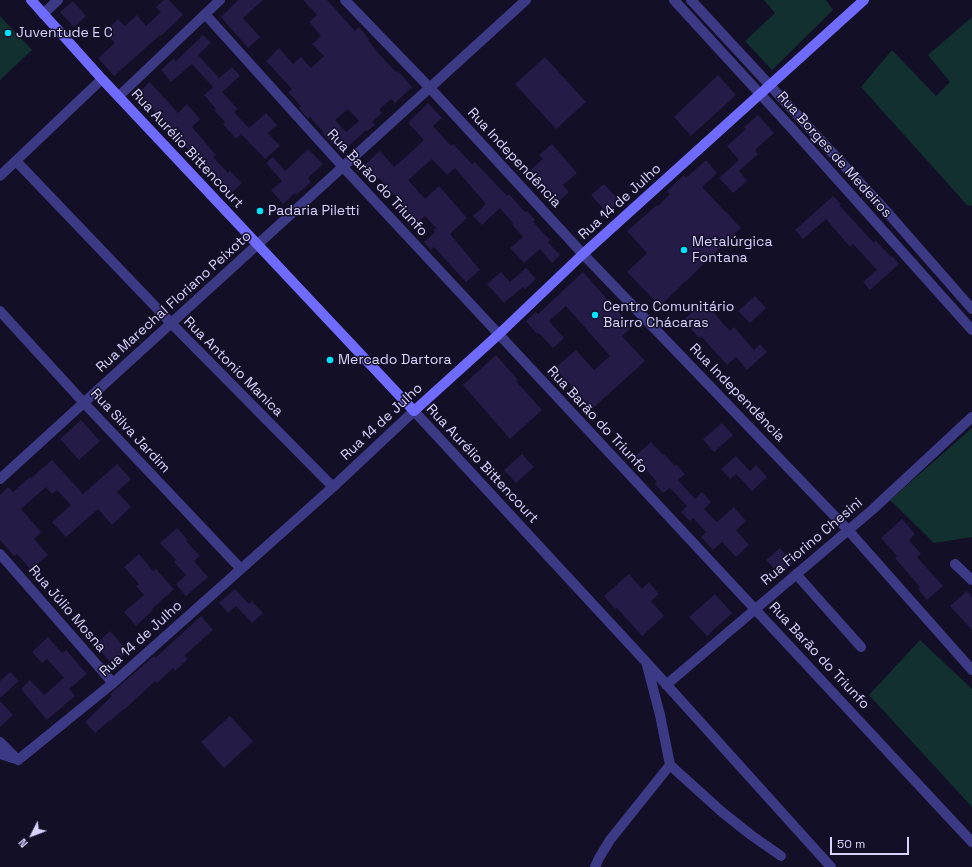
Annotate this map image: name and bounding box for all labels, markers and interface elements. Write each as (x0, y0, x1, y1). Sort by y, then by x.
place label: Juventude E C (16, 25, 113, 41)
marker: Juventude E C (3, 28, 13, 38)
street label: Rua Aurélio Bittencourt (127, 86, 247, 212)
street label: Rua Borges de Medeiros (773, 89, 895, 221)
street label: Rua Independência (464, 105, 564, 211)
street label: Rua Barão do Triunfo (323, 126, 431, 240)
street label: Rua 14 de Julho (575, 161, 665, 243)
place label: Padaria Piletti (268, 203, 359, 219)
marker: Padaria Piletti (255, 206, 265, 216)
street label: Rua Marechal Floriano Peixoto (93, 228, 255, 376)
place label: Metalúrgica Fontana (692, 234, 772, 266)
marker: Metalúrgica Fontana (679, 245, 689, 255)
place label: Centro Comunitário Bairro Chácaras (603, 299, 734, 332)
marker: Centro Comunitário Bairro Chácaras (590, 310, 600, 320)
street label: Rua Antonio Manica (180, 314, 286, 420)
street label: Rua Independência (686, 340, 788, 446)
place label: Mercado Dartora (338, 352, 451, 368)
marker: Mercado Dartora (325, 355, 335, 365)
street label: Rua Barão do Triunfo (543, 363, 651, 477)
street label: Rua 14 de Julho (338, 380, 426, 464)
street label: Rua Silva Jardim (87, 385, 173, 477)
street label: Rua Aurélio Bittencourt (422, 401, 542, 527)
street label: Rua Fiorino Chesini (758, 495, 866, 589)
street label: Rua Júlio Mosna (25, 562, 109, 656)
street label: Rua 14 de Julho (96, 598, 186, 680)
street label: Rua Barão do Triunfo (765, 599, 873, 713)
north arrow (12, 815, 52, 855)
scale bar (832, 829, 911, 855)
text: N (15, 836, 31, 850)
text: 50 m (837, 836, 865, 852)

